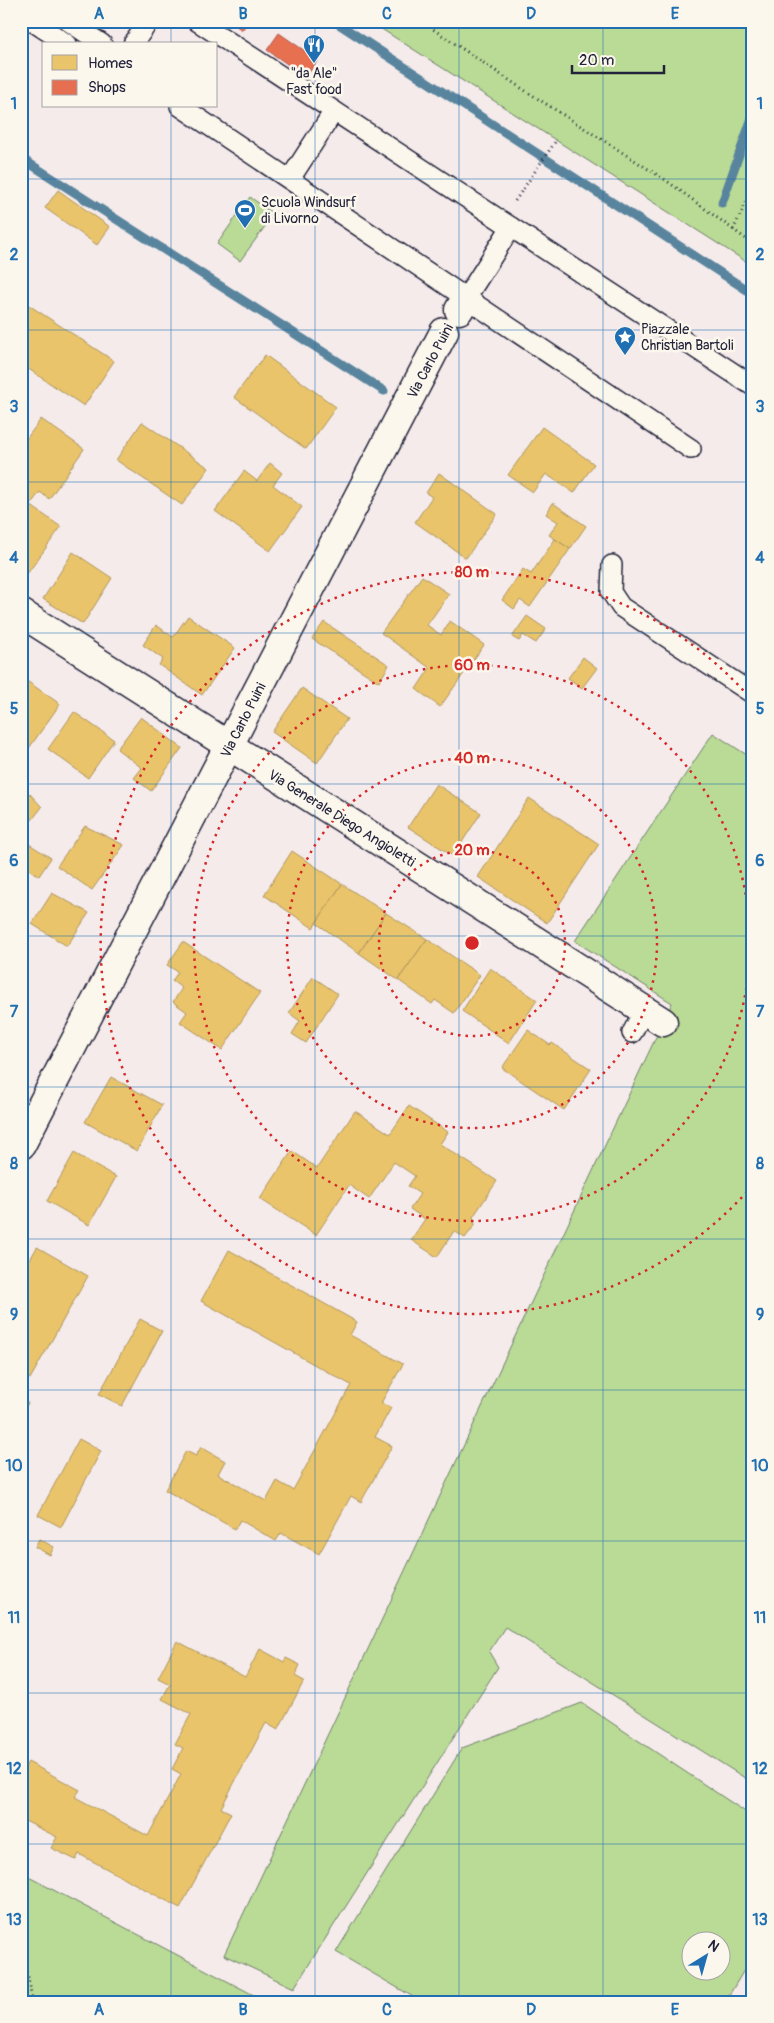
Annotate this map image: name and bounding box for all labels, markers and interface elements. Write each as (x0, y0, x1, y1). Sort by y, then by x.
text: A (94, 4, 105, 24)
text: B (238, 4, 248, 24)
text: C (382, 4, 392, 24)
text: D (526, 4, 536, 24)
text: E (671, 4, 680, 24)
restaurant icon: "da Ale" Fast food (302, 33, 326, 64)
legend (42, 42, 218, 108)
scale bar (572, 42, 664, 74)
text: 20 m (579, 51, 614, 70)
text: Homes (88, 54, 133, 73)
place label: "da Ale" Fast food (286, 65, 342, 98)
text: Shops (88, 78, 126, 97)
text: 1 (11, 94, 17, 114)
text: 1 (757, 94, 763, 114)
place label: Scuola Windsurf di Livorno (261, 194, 357, 227)
sports icon: Scuola Windsurf di Livorno (233, 198, 257, 229)
text: 2 (10, 245, 19, 265)
text: 2 (756, 245, 765, 265)
street label: Via Carlo Puini (404, 321, 457, 401)
place label: Piazzale Christian Bartoli (641, 321, 734, 354)
place icon: Piazzale Christian Bartoli (613, 325, 637, 356)
text: 3 (10, 397, 19, 417)
text: 3 (756, 397, 765, 417)
text: 4 (9, 548, 19, 568)
text: 4 (755, 548, 765, 568)
text: 80 m (455, 563, 489, 582)
text: 60 m (454, 656, 490, 675)
street label: Via Carlo Puini (217, 679, 270, 761)
text: 5 (10, 699, 19, 719)
text: 5 (756, 699, 765, 719)
text: 40 m (454, 749, 490, 768)
street label: Via Generale Diego Angioletti (265, 766, 419, 871)
text: 20 m (454, 841, 490, 860)
text: 6 (9, 851, 19, 871)
text: 6 (755, 851, 765, 871)
centre of rings (463, 934, 481, 952)
text: 7 (10, 1002, 19, 1022)
text: 7 (756, 1002, 765, 1022)
text: 8 (10, 1154, 18, 1174)
text: 8 (756, 1154, 764, 1174)
text: 9 (10, 1305, 18, 1325)
text: 9 (756, 1305, 764, 1325)
text: 10 (5, 1456, 23, 1476)
text: 10 (751, 1456, 769, 1476)
text: 11 (8, 1608, 20, 1628)
text: 11 (754, 1608, 766, 1628)
text: 12 (6, 1759, 22, 1779)
text: 12 (752, 1759, 768, 1779)
text: 13 (6, 1910, 22, 1930)
text: 13 (752, 1910, 768, 1930)
north arrow (682, 1930, 732, 1980)
text: N (705, 1936, 722, 1956)
text: A (94, 2000, 105, 2020)
text: B (238, 2000, 248, 2020)
text: C (382, 2000, 392, 2020)
text: D (526, 2000, 536, 2020)
text: E (671, 2000, 680, 2020)

